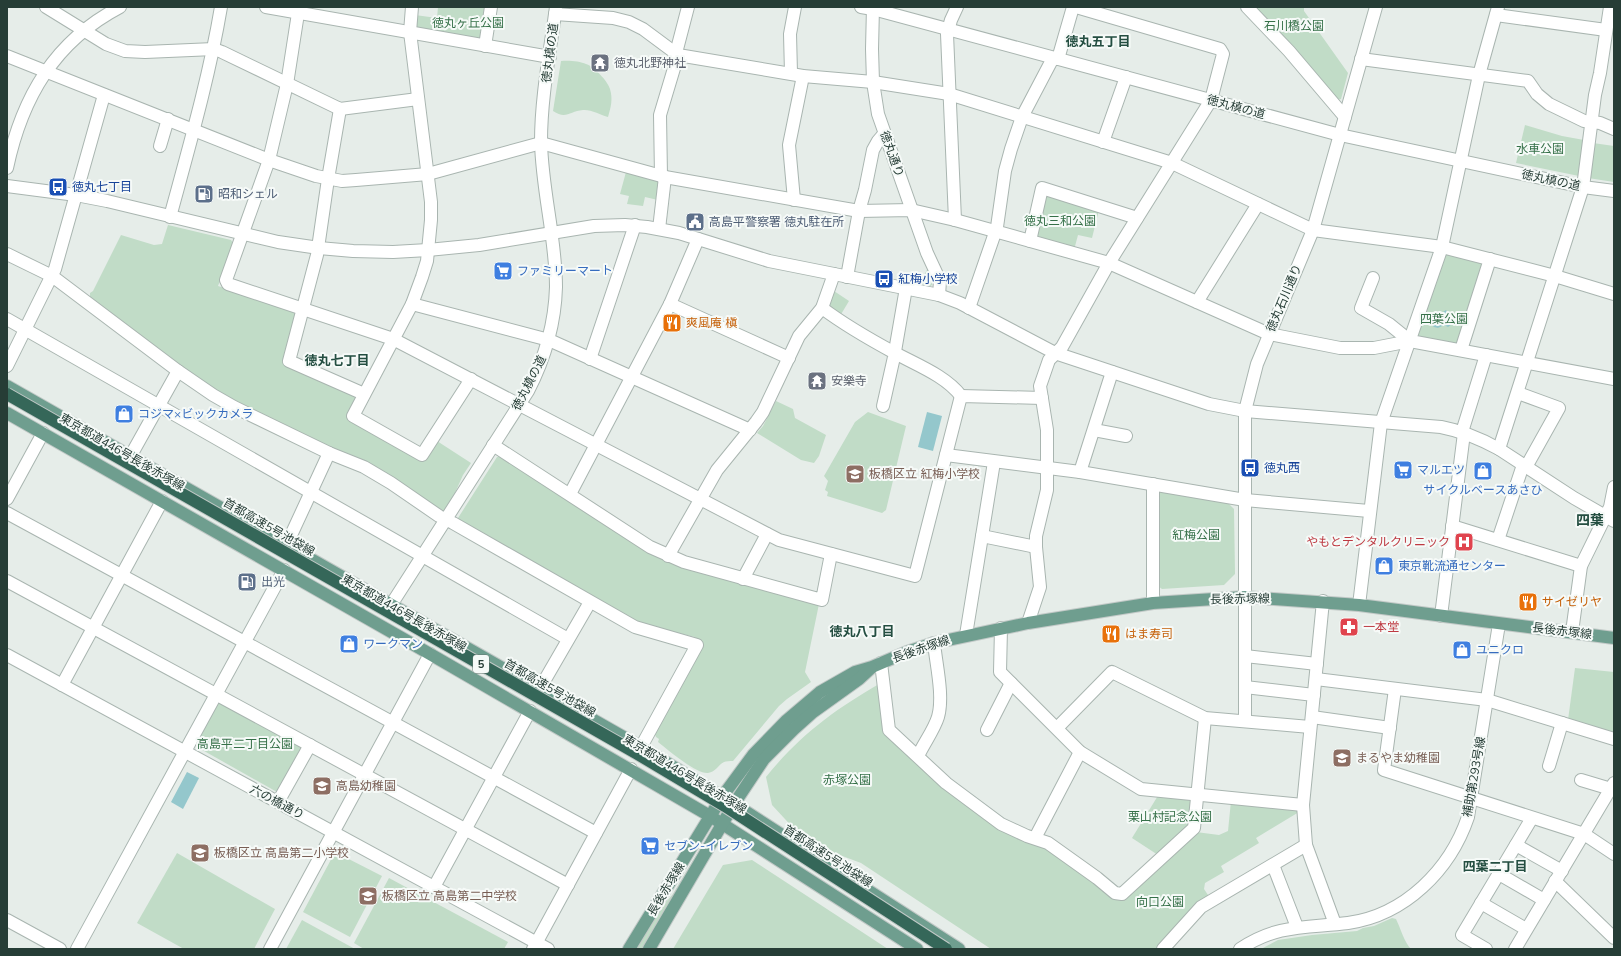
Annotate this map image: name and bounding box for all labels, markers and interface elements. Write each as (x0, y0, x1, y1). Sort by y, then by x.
park label: 徳丸ヶ丘公園 (432, 15, 504, 30)
park label: 石川橋公園 (1264, 18, 1324, 33)
street label: 徳丸槙の道 (538, 22, 561, 84)
district label: 徳丸五丁目 (1065, 33, 1131, 49)
temple icon: 徳丸北野神社 (589, 52, 611, 74)
place label: 徳丸北野神社 (614, 55, 686, 70)
street label: 徳丸槙の道 (1205, 92, 1267, 122)
street label: 徳丸通り (877, 129, 908, 179)
park label: 水車公園 (1516, 141, 1564, 156)
street label: 徳丸槙の道 (1520, 166, 1582, 193)
bus stop icon: 徳丸七丁目 (47, 176, 69, 198)
place label: 徳丸七丁目 (72, 179, 132, 194)
fuel station icon: 昭和シェル (193, 183, 215, 205)
place label: 昭和シェル (218, 186, 278, 201)
public building icon: 高島平警察署 徳丸駐在所 (684, 211, 706, 233)
park label: 徳丸三和公園 (1024, 213, 1096, 228)
place label: 高島平警察署 徳丸駐在所 (709, 214, 844, 229)
supermarket icon: ファミリーマート (492, 260, 514, 282)
street label: 徳丸石川通り (1263, 262, 1305, 334)
place label: ファミリーマート (517, 263, 613, 278)
bus stop icon: 紅梅小学校 (873, 268, 895, 290)
place label: 紅梅小学校 (898, 271, 958, 286)
park label: 四葉公園 (1420, 311, 1468, 326)
restaurant icon: 爽風庵 槇 (661, 312, 683, 334)
place label: 爽風庵 槇 (686, 315, 737, 330)
district label: 徳丸七丁目 (304, 352, 370, 368)
street label: 徳丸槙の道 (508, 353, 549, 413)
temple icon: 安樂寺 (806, 370, 828, 392)
place label: 安樂寺 (831, 373, 867, 388)
shop icon: コジマ×ビックカメラ (113, 403, 135, 425)
place label: コジマ×ビックカメラ (138, 406, 253, 421)
street label: 東京都道446号長後赤塚線 (57, 410, 187, 493)
bus stop icon: 徳丸西 (1239, 457, 1261, 479)
supermarket icon: マルエツ (1392, 459, 1414, 481)
place label: 徳丸西 (1264, 460, 1300, 475)
shop icon: サイクルベースあさひ (1472, 460, 1494, 482)
place label: マルエツ (1417, 462, 1465, 477)
school or university icon: 板橋区立 紅梅小学校 (844, 463, 866, 485)
place label: 板橋区立 紅梅小学校 (869, 466, 980, 481)
place label: サイクルベースあさひ (1424, 482, 1542, 497)
street label: 首都高速5号池袋線 (221, 494, 318, 559)
district label: 四葉 (1576, 511, 1604, 529)
park label: 紅梅公園 (1172, 527, 1220, 542)
hospital icon: やもとデンタルクリニック (1453, 531, 1475, 553)
place label: やもとデンタルクリニック (1306, 534, 1450, 549)
shop icon: 東京靴流通センター (1373, 555, 1395, 577)
place label: 東京靴流通センター (1398, 558, 1506, 573)
fuel station icon: 出光 (236, 571, 258, 593)
street label: 東京都道446号長後赤塚線 (339, 571, 469, 654)
place label: 出光 (261, 574, 285, 589)
street label: 長後赤塚線 (1210, 590, 1270, 607)
restaurant icon: サイゼリヤ (1517, 591, 1539, 613)
place label: サイゼリヤ (1542, 594, 1602, 609)
pharmacy icon: 一本堂 (1338, 616, 1360, 638)
place label: 一本堂 (1363, 619, 1399, 634)
street label: 長後赤塚線 (1531, 619, 1593, 642)
district label: 徳丸八丁目 (829, 623, 895, 639)
restaurant icon: はま寿司 (1100, 623, 1122, 645)
place label: はま寿司 (1125, 626, 1173, 641)
street label: 長後赤塚線 (890, 632, 952, 665)
shop icon: ワークマン (338, 633, 360, 655)
place label: ワークマン (363, 636, 423, 651)
shop icon: ユニクロ (1451, 639, 1473, 661)
place label: ユニクロ (1476, 642, 1524, 657)
road number: 5 (473, 655, 489, 673)
street label: 首都高速5号池袋線 (502, 655, 599, 720)
street label: 東京都道446号長後赤塚線 (621, 731, 750, 816)
street label: 補助第293号線 (1459, 735, 1488, 818)
park label: 高島平二丁目公園 (197, 736, 293, 751)
school or university icon: まるやま幼稚園 (1331, 747, 1353, 769)
place label: まるやま幼稚園 (1356, 750, 1440, 765)
park label: 赤塚公園 (823, 772, 871, 787)
school or university icon: 高島幼稚園 (311, 775, 333, 797)
place label: 高島幼稚園 (336, 778, 396, 793)
street label: 六の橋通り (247, 781, 307, 822)
park label: 栗山村記念公園 (1128, 809, 1212, 824)
street label: 首都高速5号池袋線 (781, 821, 876, 890)
supermarket icon: セブン-イレブン (639, 835, 661, 857)
place label: セブン-イレブン (664, 838, 753, 853)
school or university icon: 板橋区立 高島第二小学校 (189, 842, 211, 864)
place label: 板橋区立 高島第二小学校 (214, 845, 349, 860)
district label: 四葉二丁目 (1462, 858, 1528, 874)
street label: 長後赤塚線 (644, 859, 687, 918)
school or university icon: 板橋区立 高島第二中学校 (357, 885, 379, 907)
place label: 板橋区立 高島第二中学校 (382, 888, 517, 903)
park label: 向口公園 (1136, 894, 1184, 909)

